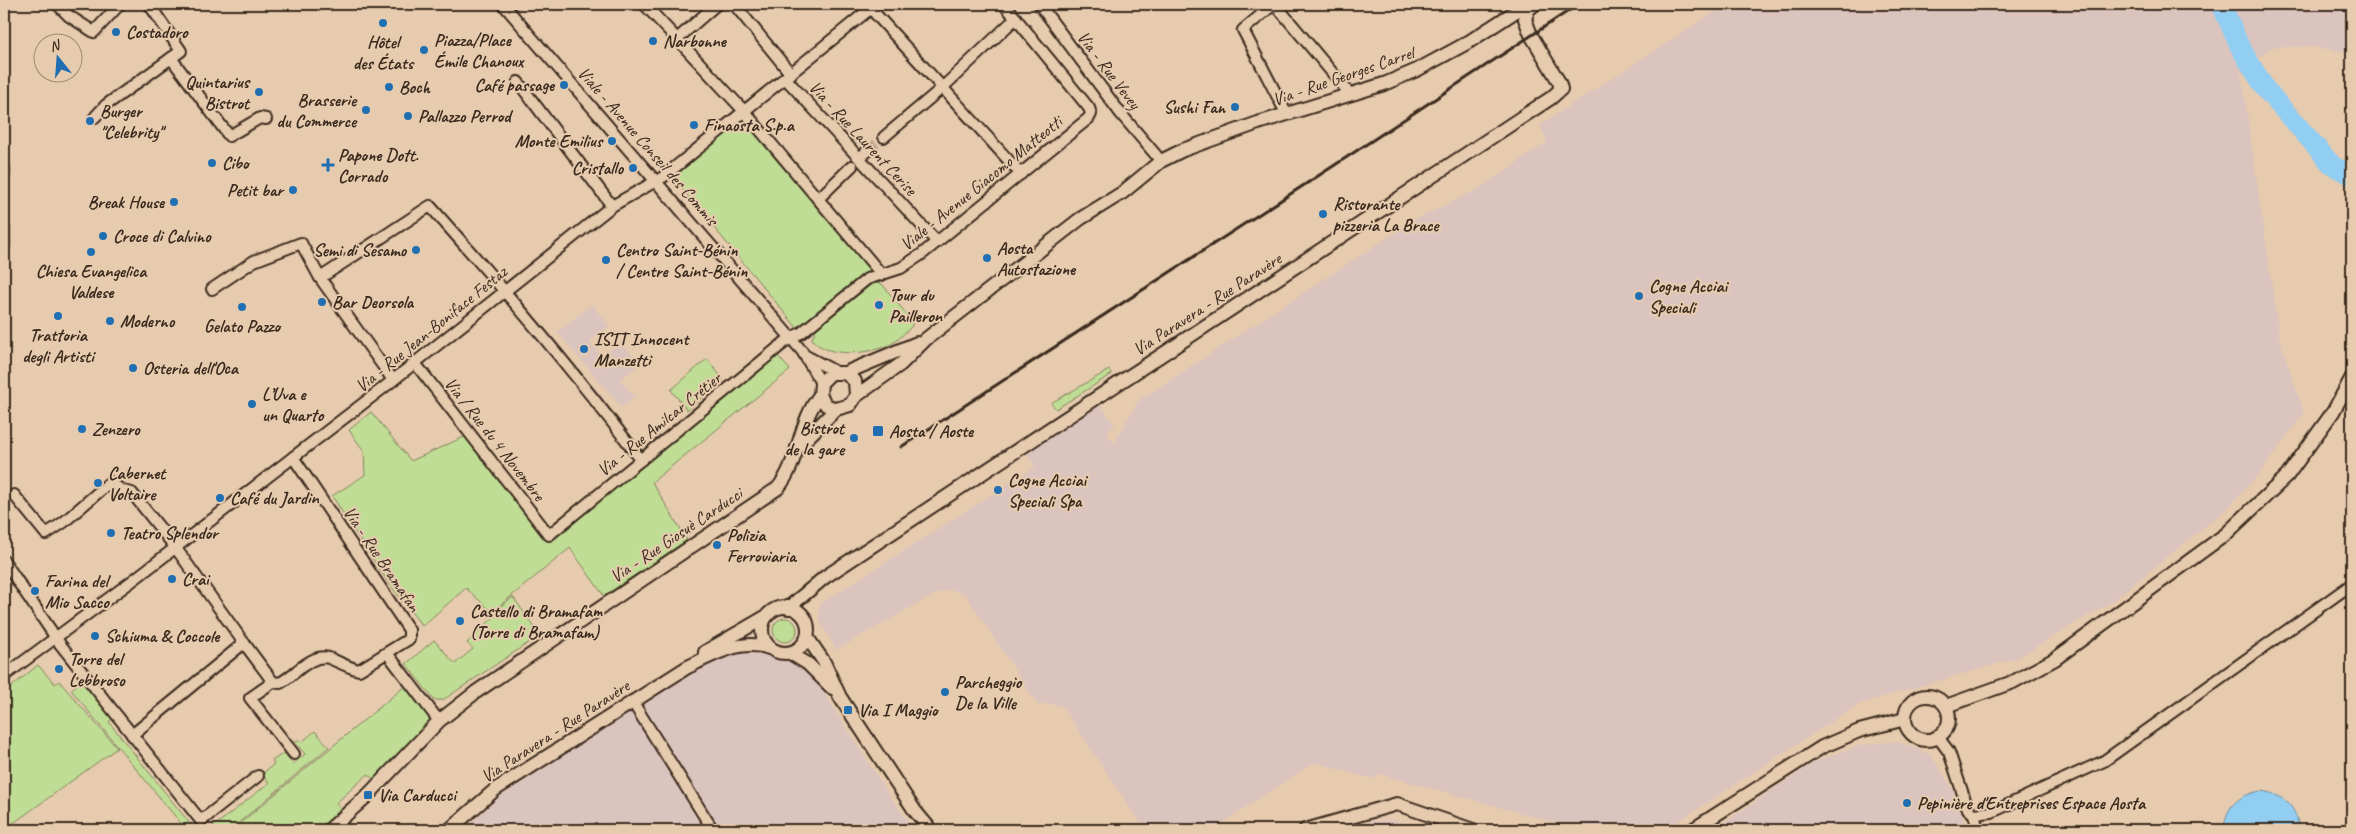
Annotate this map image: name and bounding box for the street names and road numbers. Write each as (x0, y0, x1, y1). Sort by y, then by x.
street label: Via - Rue Vevey (1073, 27, 1147, 115)
street label: Via - Rue Georges Carrel (1269, 41, 1419, 111)
street label: Viale - Avenue Conseil des Commis (573, 62, 724, 231)
street label: Via - Rue Laurent Cerise (804, 76, 923, 201)
street label: Viale - Avenue Giacomo Matteotti (896, 109, 1069, 255)
street label: Via Paravera - Rue Paravère (1129, 247, 1286, 360)
street label: Via - Rue Jean-Boniface Festaz (351, 260, 512, 397)
street label: Via - Rue Amilcar Crétier (592, 366, 727, 481)
street label: Via / Rue du 4 Novembre (440, 373, 551, 506)
street label: Via - Rue Giosuè Carducci (606, 481, 748, 587)
street label: Via - Rue Bramafan (339, 502, 426, 617)
street label: Via Paravera - Rue Paravère (477, 674, 634, 787)

